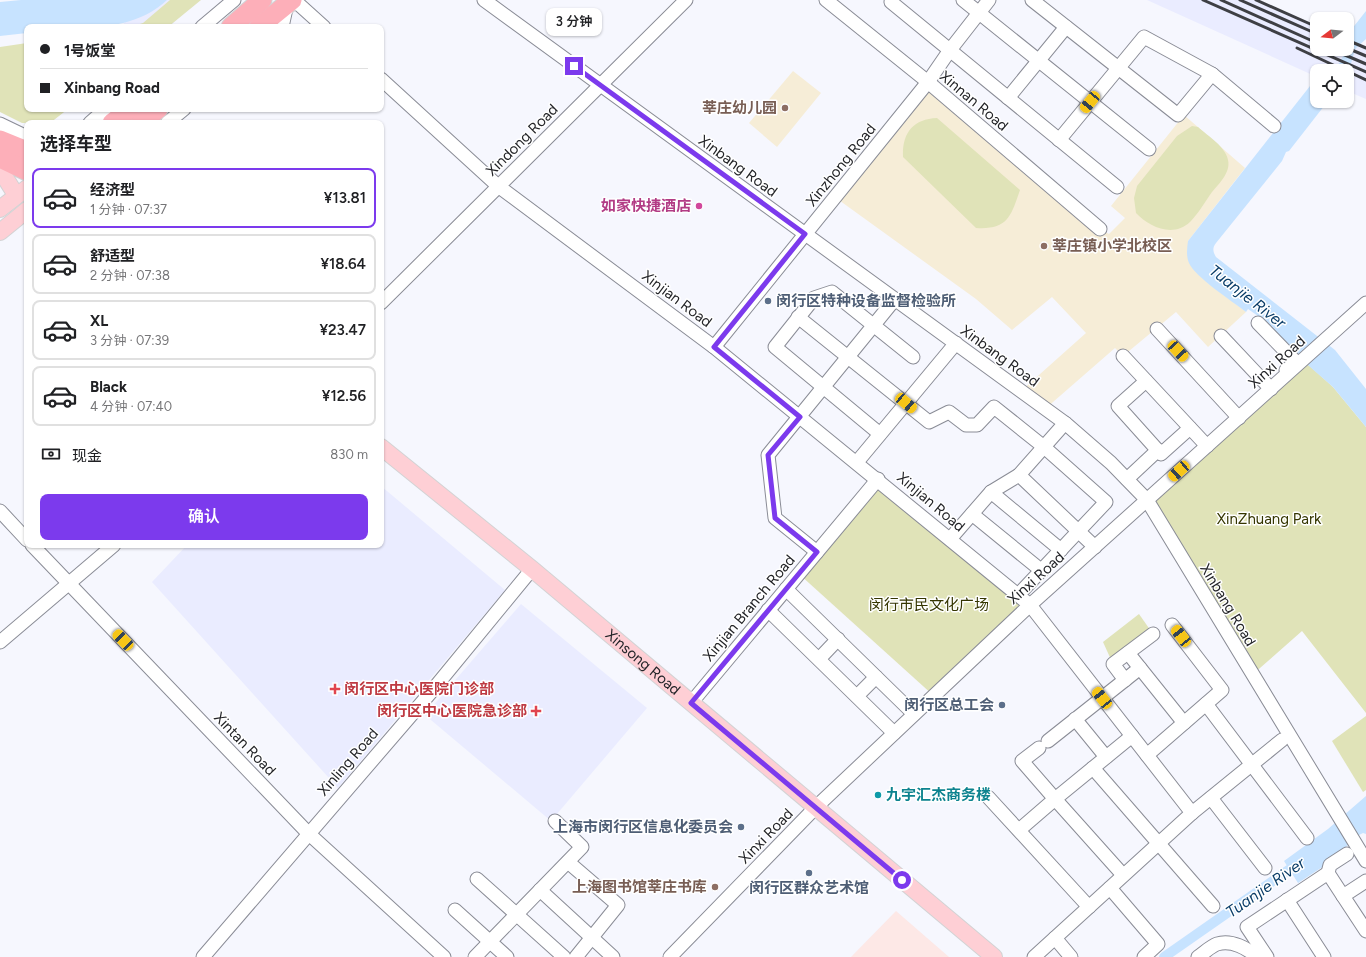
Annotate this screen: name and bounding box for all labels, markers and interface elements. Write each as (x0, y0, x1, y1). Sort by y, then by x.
callout: 3 分钟 (546, 8, 602, 36)
north arrow (1310, 12, 1354, 56)
map controls (1310, 12, 1354, 108)
text: 3 分钟 (556, 14, 592, 29)
text: 1号饭堂 (64, 42, 115, 60)
route end (565, 57, 583, 75)
button: locate (1310, 64, 1354, 108)
street label: Xinnan Road (936, 67, 1012, 135)
text: Xinbang Road (64, 79, 160, 97)
car (1078, 89, 1102, 115)
place label: 莘庄幼儿园 (702, 99, 777, 117)
street label: Xindong Road (482, 100, 562, 180)
marker: 莘庄幼儿园 (780, 103, 790, 113)
street label: Xinzhong Road (802, 120, 880, 210)
street label: Xinbang Road (695, 131, 781, 201)
text: 选择车型 (40, 133, 112, 155)
icon: car (42, 180, 78, 216)
text: 经济型 (90, 181, 135, 199)
text: ¥13.81 (324, 189, 366, 207)
place label: 如家快捷酒店 (601, 197, 691, 215)
marker: 如家快捷酒店 (694, 201, 704, 211)
text: 1 分钟 · 07:37 (90, 202, 167, 217)
place label: 莘庄镇小学北校区 (1052, 237, 1172, 255)
marker: 莘庄镇小学北校区 (1039, 241, 1049, 251)
icon: car (42, 246, 78, 282)
text: 舒适型 (90, 247, 135, 265)
text: ¥18.64 (320, 255, 366, 273)
water label: Tuanjie River (1206, 261, 1290, 333)
street label: Xinjian Road (639, 267, 715, 331)
text: 2 分钟 · 07:38 (90, 268, 170, 283)
place label: 闵行区特种设备监督检验所 (776, 292, 956, 310)
marker: 闵行区特种设备监督检验所 (763, 296, 773, 306)
icon: car (42, 312, 78, 348)
text: XL (90, 312, 108, 330)
text: ¥23.47 (319, 321, 366, 339)
street label: Xinbang Road (957, 321, 1043, 391)
street label: Xinxi Road (1245, 332, 1309, 392)
text: 3 分钟 · 07:39 (90, 333, 169, 348)
car (1165, 338, 1191, 364)
icon: car (42, 378, 78, 414)
text: Black (90, 378, 127, 396)
text: ¥12.56 (322, 387, 366, 405)
car (893, 391, 919, 415)
text: 4 分钟 · 07:40 (90, 399, 172, 414)
icon: cash (40, 443, 62, 465)
text: 现金 (72, 447, 102, 465)
text: 830 m (330, 447, 368, 462)
car (1166, 459, 1192, 483)
street label: Xinjian Road (893, 468, 969, 536)
button: 确认 (40, 494, 368, 540)
park label: XinZhuang Park (1217, 510, 1322, 528)
street label: Xinxi Road (1004, 548, 1068, 608)
street label: Xinjian Branch Road (699, 551, 799, 665)
street label: Xinbang Road (1196, 561, 1260, 649)
park label: 闵行市民文化广场 (869, 596, 989, 614)
car (1169, 623, 1193, 649)
street label: Xinsong Road (602, 626, 684, 699)
car (110, 627, 136, 653)
place label: 闵行区中心医院门诊部 (344, 680, 494, 698)
marker: 闵行区中心医院门诊部 (329, 683, 341, 695)
car (1090, 685, 1114, 711)
place label: 闵行区总工会 (904, 696, 994, 714)
marker: 闵行区总工会 (997, 700, 1007, 710)
place label: 闵行区中心医院急诊部 (377, 702, 527, 720)
marker: 闵行区中心医院急诊部 (530, 705, 542, 717)
street label: Xintan Road (210, 709, 280, 779)
street label: Xinling Road (314, 725, 382, 799)
place label: 九宇汇杰商务楼 (886, 786, 991, 804)
marker: 九宇汇杰商务楼 (873, 790, 883, 800)
street label: Xinxi Road (735, 805, 797, 867)
place label: 上海市闵行区信息化委员会 (553, 818, 733, 836)
marker: 上海市闵行区信息化委员会 (736, 822, 746, 832)
water label: Tuanjie River (1222, 853, 1309, 922)
marker: 闵行区群众艺术馆 (804, 868, 814, 878)
route start (893, 871, 911, 889)
place label: 上海图书馆莘庄书库 (572, 878, 707, 896)
place label: 闵行区群众艺术馆 (749, 879, 869, 897)
marker: 上海图书馆莘庄书库 (710, 882, 720, 892)

